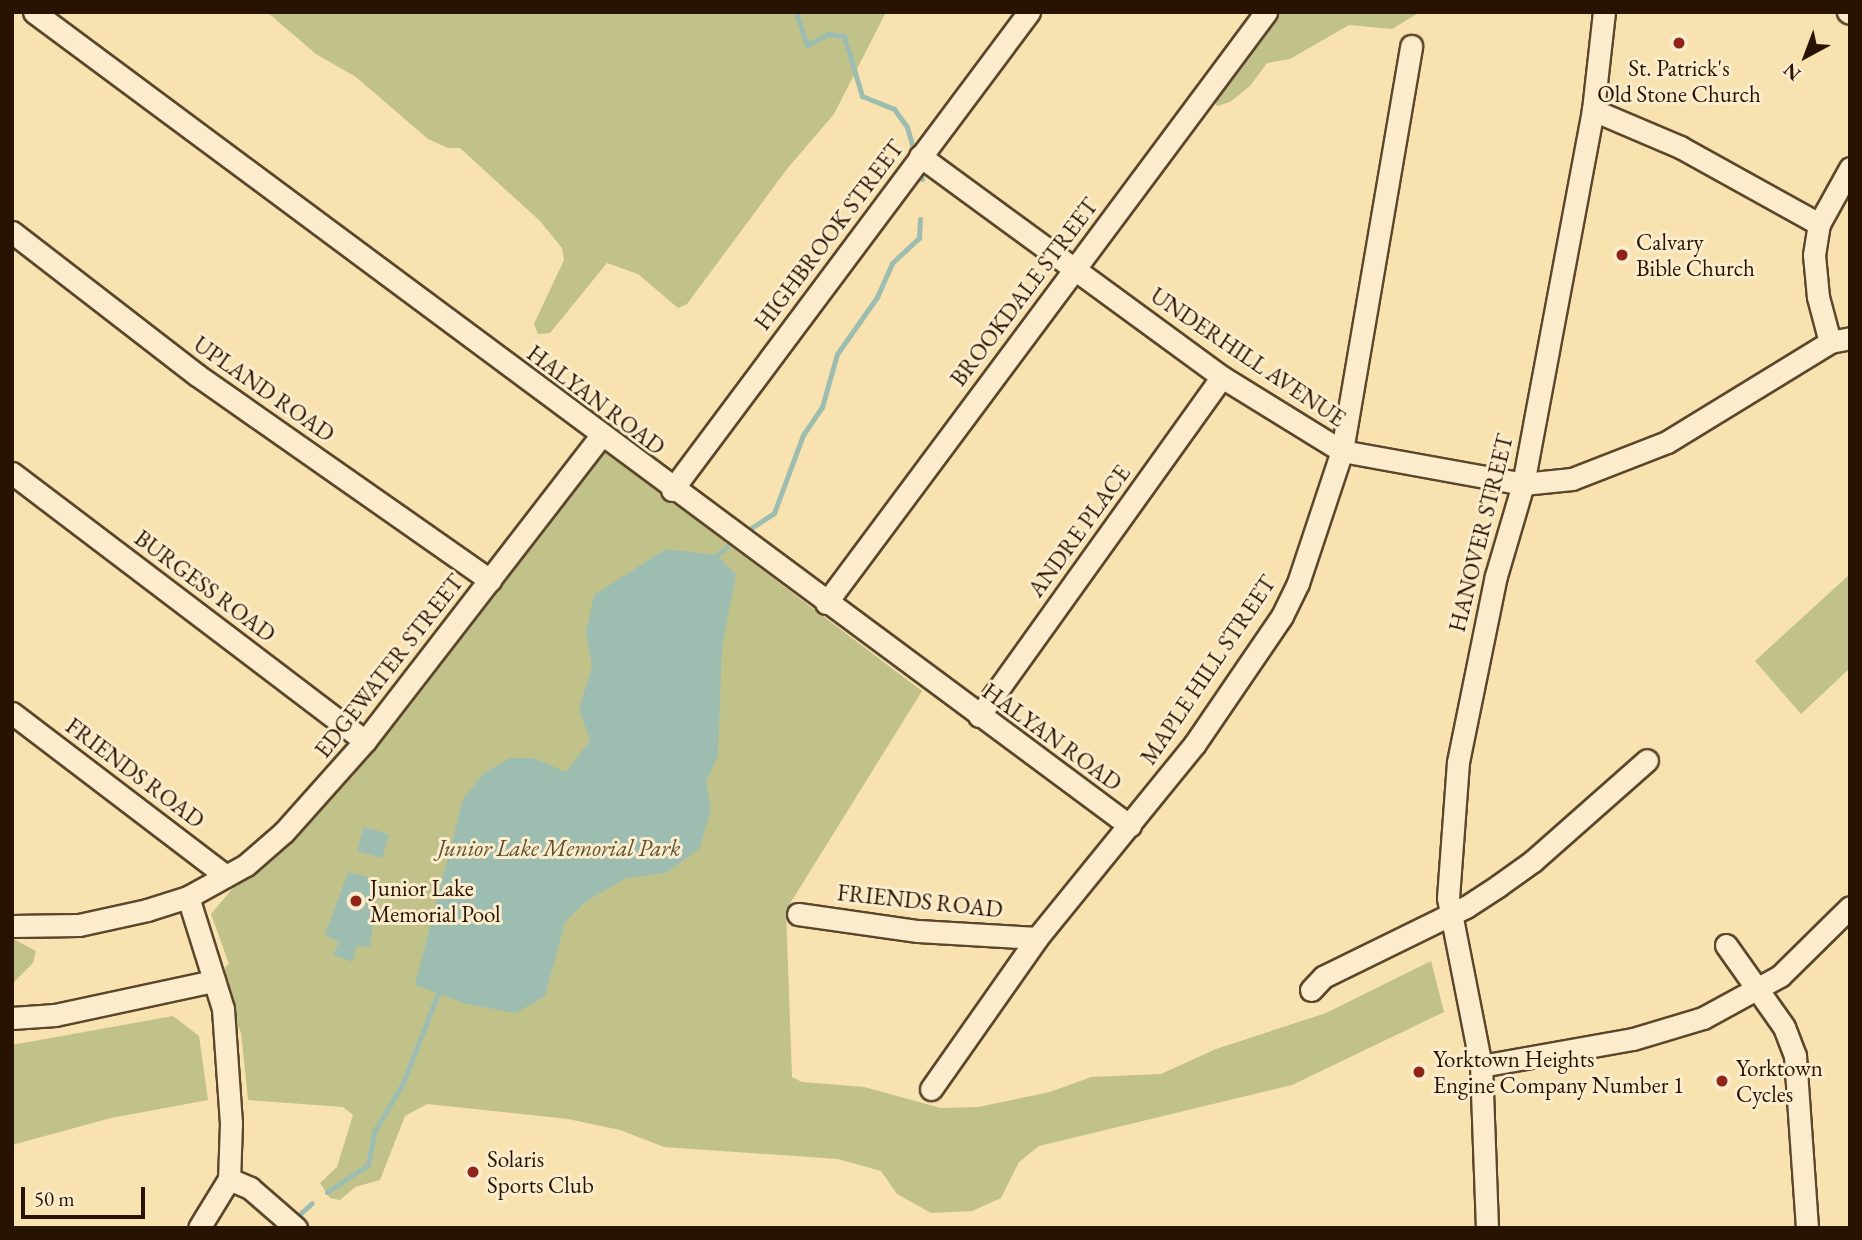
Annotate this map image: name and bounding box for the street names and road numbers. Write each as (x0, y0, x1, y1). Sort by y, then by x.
street label: HIGHBROOK STREET (748, 134, 910, 336)
street label: BROOKDALE STREET (944, 193, 1104, 391)
street label: UNDERHILL AVENUE (1145, 282, 1351, 432)
street label: UPLAND ROAD (188, 330, 340, 448)
street label: HALYAN ROAD (522, 339, 670, 461)
street label: HANOVER STREET (1443, 431, 1519, 635)
street label: ANDRE PLACE (1022, 460, 1136, 602)
street label: BURGESS ROAD (129, 524, 281, 648)
street label: EDGEWATER STREET (309, 569, 469, 763)
street label: MAPLE HILL STREET (1134, 570, 1282, 770)
street label: HALYAN ROAD (977, 677, 1127, 797)
street label: FRIENDS ROAD (60, 712, 210, 834)
street label: FRIENDS ROAD (836, 879, 1004, 923)

